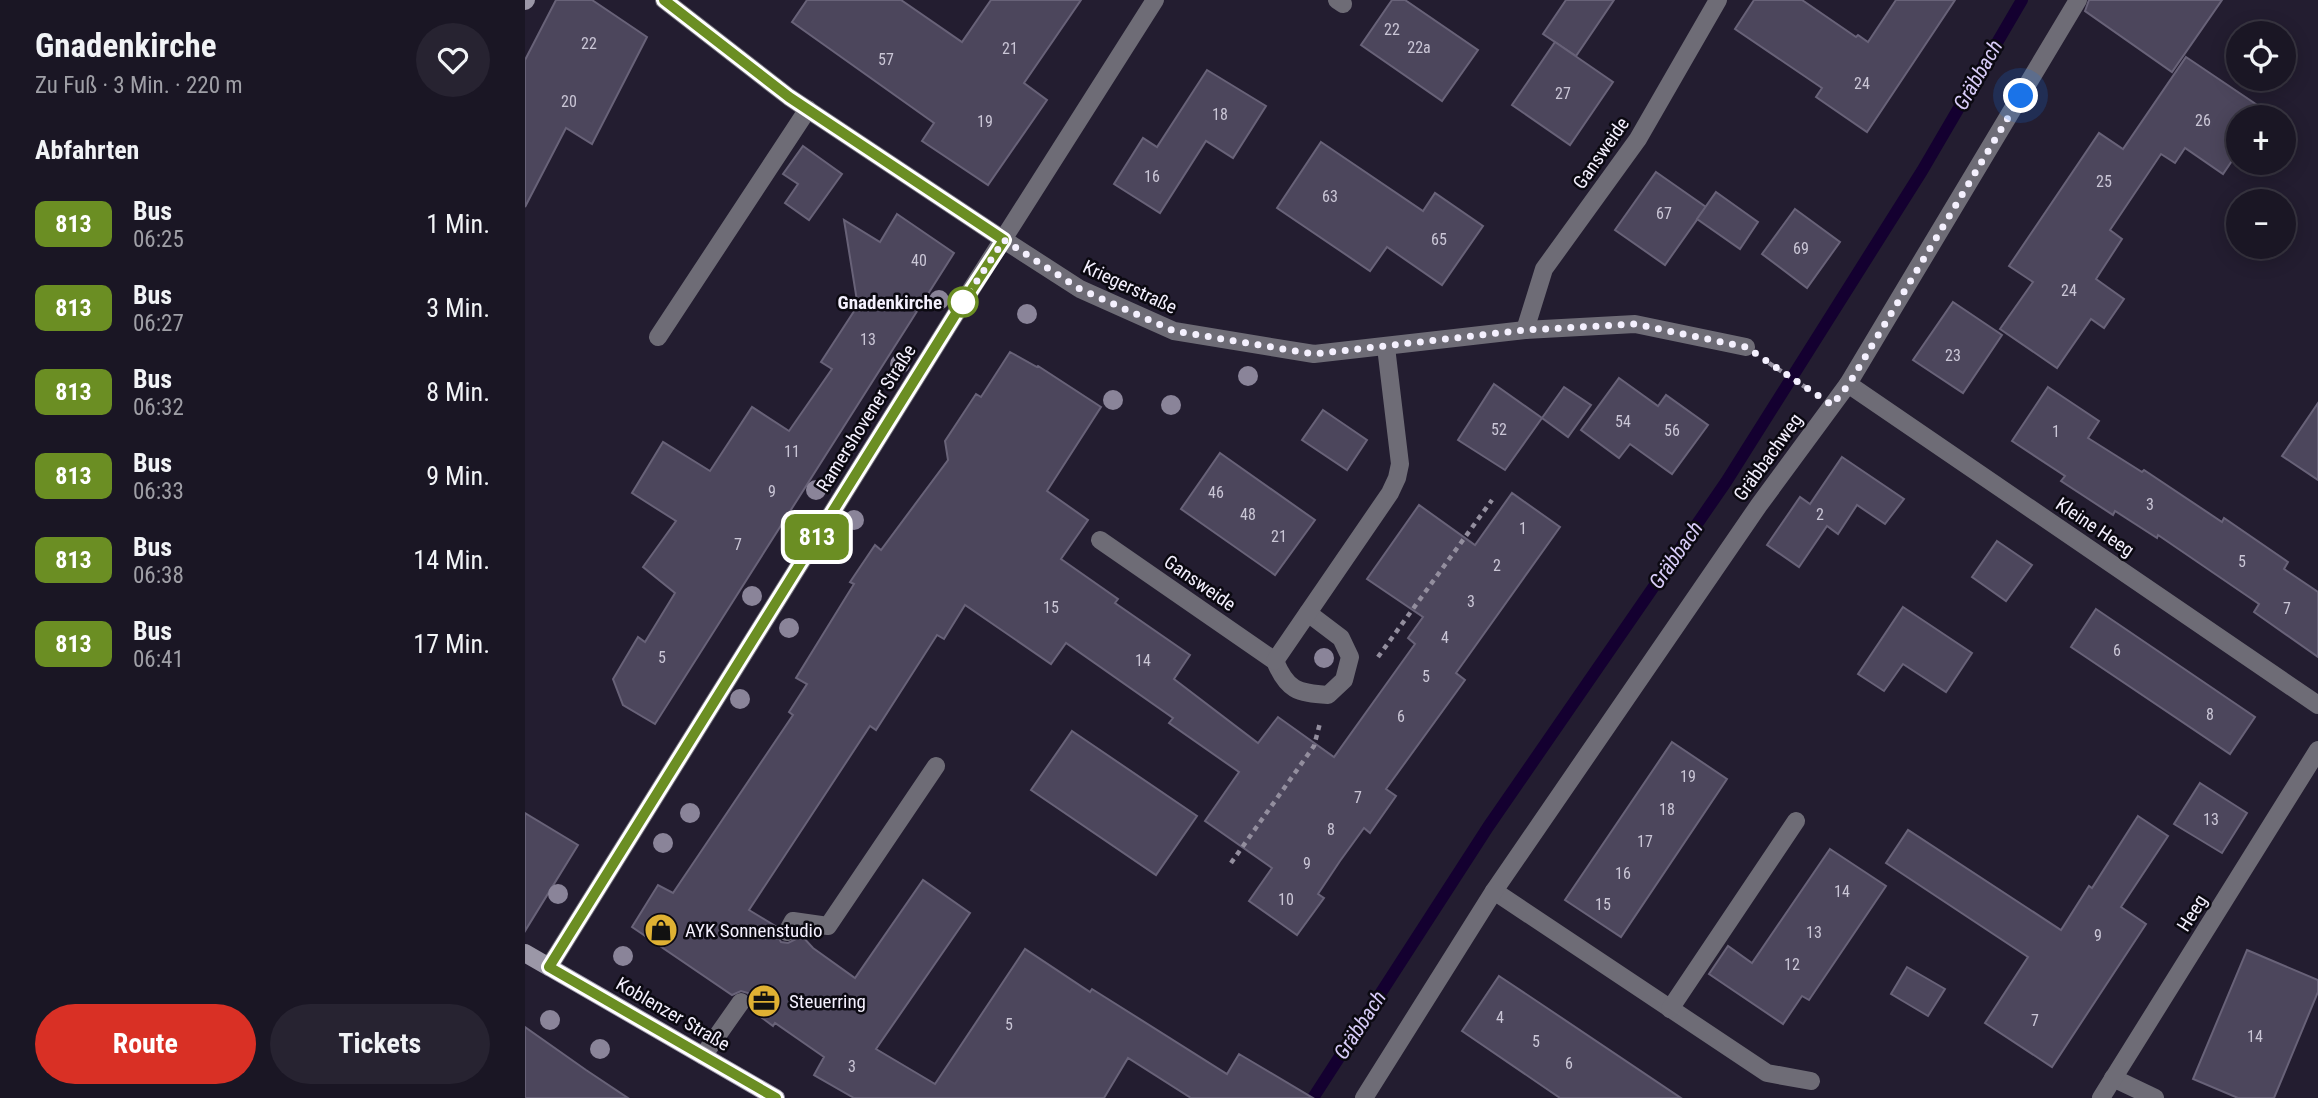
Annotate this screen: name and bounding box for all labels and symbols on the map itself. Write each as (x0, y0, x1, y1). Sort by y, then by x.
house number: 22 (1384, 20, 1400, 39)
house number: 22 (581, 34, 597, 53)
water label: Gräbbach (1948, 36, 2008, 114)
house number: 22a (1407, 38, 1431, 57)
house number: 21 (1002, 39, 1018, 58)
house number: 57 (878, 50, 894, 69)
house number: 24 (1854, 74, 1870, 93)
your location (2003, 78, 2038, 113)
house number: 27 (1555, 84, 1571, 103)
house number: 20 (561, 92, 577, 111)
house number: 18 (1212, 105, 1228, 124)
house number: 26 (2195, 111, 2211, 130)
house number: 19 (977, 112, 993, 131)
street label: Gansweide (1568, 113, 1634, 193)
house number: 16 (1144, 167, 1160, 186)
house number: 25 (2096, 172, 2112, 191)
house number: 63 (1322, 187, 1338, 206)
house number: 67 (1656, 204, 1672, 223)
house number: 65 (1431, 230, 1447, 249)
house number: 69 (1793, 239, 1809, 258)
house number: 40 (911, 251, 927, 270)
street label: Kriegerstraße (1079, 255, 1181, 319)
house number: 24 (2061, 281, 2077, 300)
marker: Gnadenkirche (948, 287, 978, 317)
place label: Gnadenkirche (838, 291, 942, 314)
house number: 13 (860, 330, 876, 349)
street label: Ramershovener Straße (811, 340, 921, 496)
house number: 23 (1945, 346, 1961, 365)
street label: Gräbbachweg (1729, 409, 1807, 505)
house number: 54 (1615, 412, 1631, 431)
house number: 52 (1491, 420, 1507, 439)
house number: 56 (1664, 421, 1680, 440)
house number: 1 (2052, 422, 2060, 441)
house number: 11 (784, 442, 800, 461)
house number: 9 (768, 482, 776, 501)
house number: 46 (1208, 483, 1224, 502)
street label: Kleine Heeg (2051, 492, 2139, 562)
house number: 3 (2146, 495, 2154, 514)
house number: 48 (1240, 505, 1256, 524)
house number: 2 (1816, 505, 1824, 524)
line badge: 813 (777, 514, 857, 560)
water label: Gräbbach (1644, 517, 1708, 593)
house number: 1 (1519, 519, 1527, 538)
house number: 21 (1271, 527, 1287, 546)
house number: 7 (734, 535, 742, 554)
street label: Gansweide (1160, 550, 1240, 616)
house number: 5 (2238, 552, 2246, 571)
house number: 2 (1493, 556, 1501, 575)
house number: 3 (1467, 592, 1475, 611)
house number: 15 (1043, 598, 1059, 617)
house number: 7 (2283, 599, 2291, 618)
house number: 4 (1441, 628, 1449, 647)
house number: 6 (2113, 641, 2121, 660)
house number: 5 (658, 648, 666, 667)
house number: 14 (1135, 651, 1151, 670)
house number: 5 (1422, 667, 1430, 686)
house number: 8 (2206, 705, 2214, 724)
house number: 6 (1397, 707, 1405, 726)
house number: 19 (1680, 767, 1696, 786)
house number: 7 (1354, 788, 1362, 807)
house number: 18 (1659, 800, 1675, 819)
house number: 13 (2203, 810, 2219, 829)
house number: 8 (1327, 820, 1335, 839)
house number: 17 (1637, 832, 1653, 851)
house number: 9 (1303, 854, 1311, 873)
house number: 16 (1615, 864, 1631, 883)
house number: 14 (1834, 882, 1850, 901)
house number: 10 (1278, 890, 1294, 909)
street label: Heeg (2172, 890, 2212, 936)
house number: 15 (1595, 895, 1611, 914)
shop icon: AYK Sonnenstudio (642, 911, 680, 949)
place label: AYK Sonnenstudio (685, 919, 822, 942)
house number: 13 (1806, 923, 1822, 942)
house number: 9 (2094, 926, 2102, 945)
house number: 12 (1784, 955, 1800, 974)
street label: Koblenzer Straße (612, 972, 734, 1056)
office icon: Steuerring (745, 982, 783, 1020)
water label: Gräbbach (1329, 986, 1391, 1064)
place label: Steuerring (789, 990, 866, 1013)
house number: 4 (1496, 1008, 1504, 1027)
house number: 7 (2031, 1011, 2039, 1030)
house number: 5 (1005, 1015, 1013, 1034)
house number: 14 (2247, 1027, 2263, 1046)
house number: 5 (1532, 1032, 1540, 1051)
house number: 6 (1565, 1054, 1573, 1073)
house number: 3 (848, 1057, 856, 1076)

